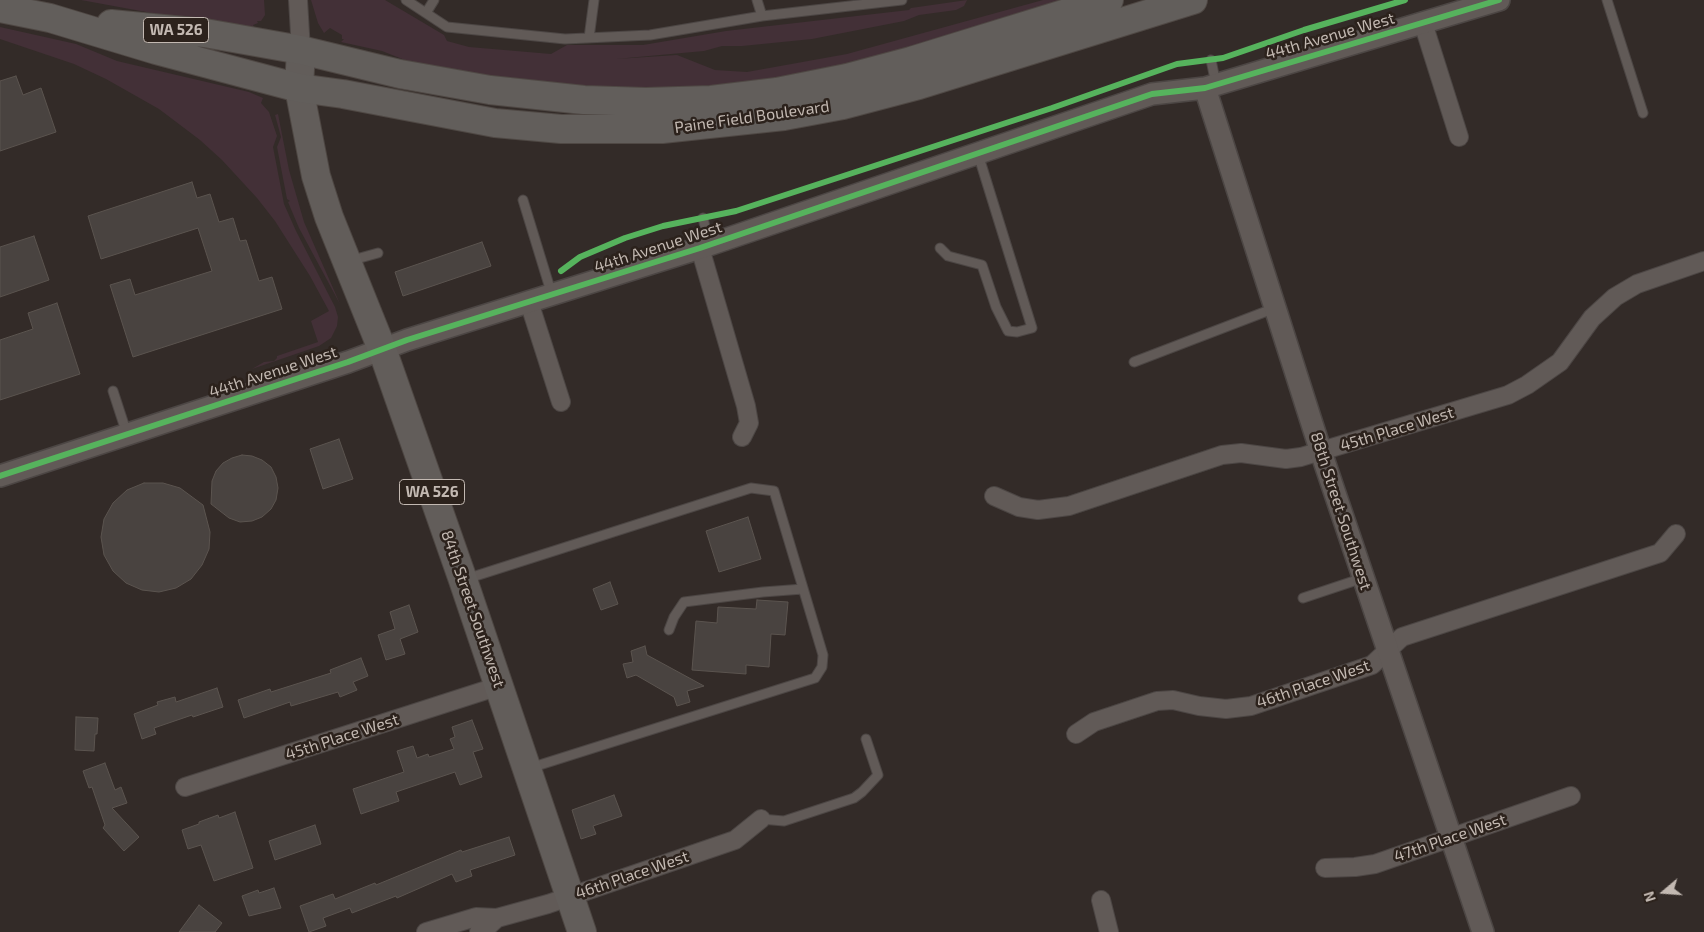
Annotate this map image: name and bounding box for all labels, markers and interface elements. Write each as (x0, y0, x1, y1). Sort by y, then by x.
street label: 44th Avenue West (1263, 8, 1397, 64)
road number: WA 526 (144, 18, 208, 42)
street label: Paine Field Boulevard (673, 97, 831, 137)
street label: 44th Avenue West (592, 217, 724, 277)
street label: 44th Avenue West (207, 342, 339, 402)
street label: 45th Place West (1338, 403, 1456, 455)
street label: 88th Street Southwest (1306, 430, 1376, 592)
road number: WA 526 (400, 480, 464, 504)
street label: 84th Street Southwest (437, 528, 509, 690)
street label: 46th Place West (1254, 656, 1372, 712)
street label: 45th Place West (283, 710, 401, 764)
street label: 47th Place West (1391, 810, 1509, 866)
street label: 46th Place West (573, 847, 691, 903)
north arrow (1639, 867, 1689, 917)
text: N (1640, 889, 1659, 904)

